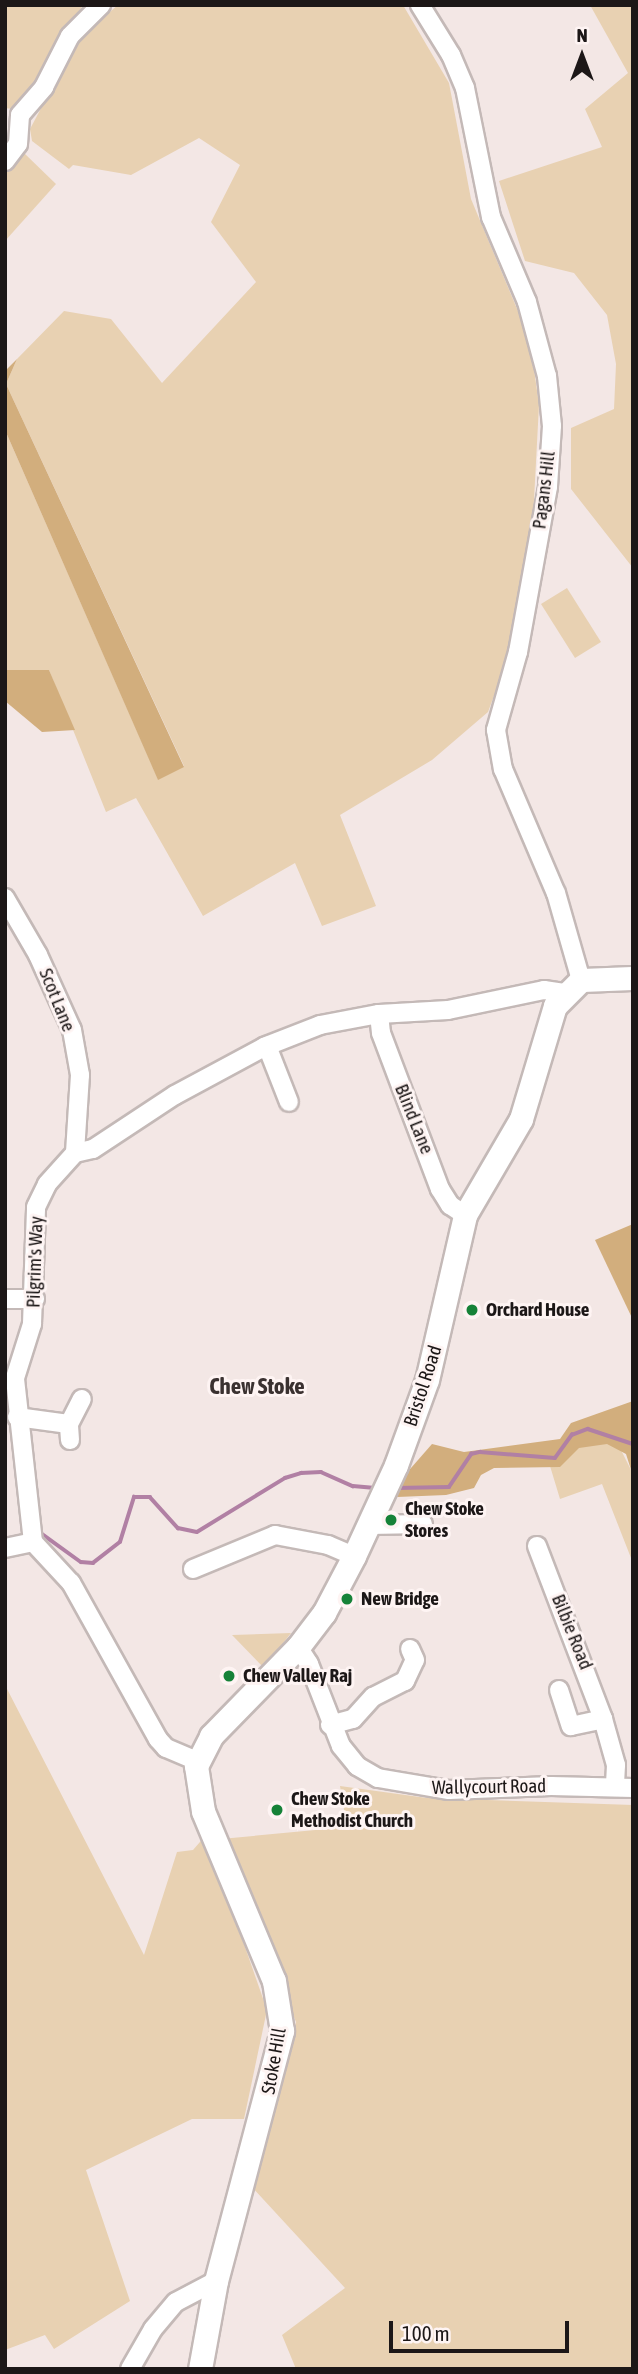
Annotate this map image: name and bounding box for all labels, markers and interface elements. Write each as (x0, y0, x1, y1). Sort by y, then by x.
north arrow (547, 21, 617, 91)
text: N (576, 24, 588, 46)
street label: Pagans Hill (528, 450, 560, 530)
street label: Scot Lane (34, 965, 80, 1035)
street label: Blind Lane (390, 1081, 438, 1157)
street label: Pilgrim's Way (22, 1216, 48, 1308)
place label: Orchard House (486, 1299, 589, 1321)
marker: Orchard House (464, 1302, 480, 1318)
street label: Bristol Road (399, 1343, 447, 1429)
district label: Chew Stoke (209, 1372, 305, 1400)
place label: Chew Stoke Stores (405, 1498, 484, 1542)
marker: Chew Stoke Stores (383, 1512, 399, 1528)
place label: New Bridge (361, 1588, 439, 1610)
marker: New Bridge (339, 1591, 355, 1607)
street label: Bilbie Road (547, 1591, 597, 1673)
place label: Chew Valley Raj (243, 1665, 352, 1687)
marker: Chew Valley Raj (221, 1668, 237, 1684)
street label: Wallycourt Road (432, 1775, 546, 1799)
place label: Chew Stoke Methodist Church (291, 1788, 413, 1832)
marker: Chew Stoke Methodist Church (269, 1802, 285, 1818)
street label: Stoke Hill (257, 2026, 291, 2096)
scale bar (393, 2308, 573, 2352)
text: 100 m (402, 2321, 450, 2345)

